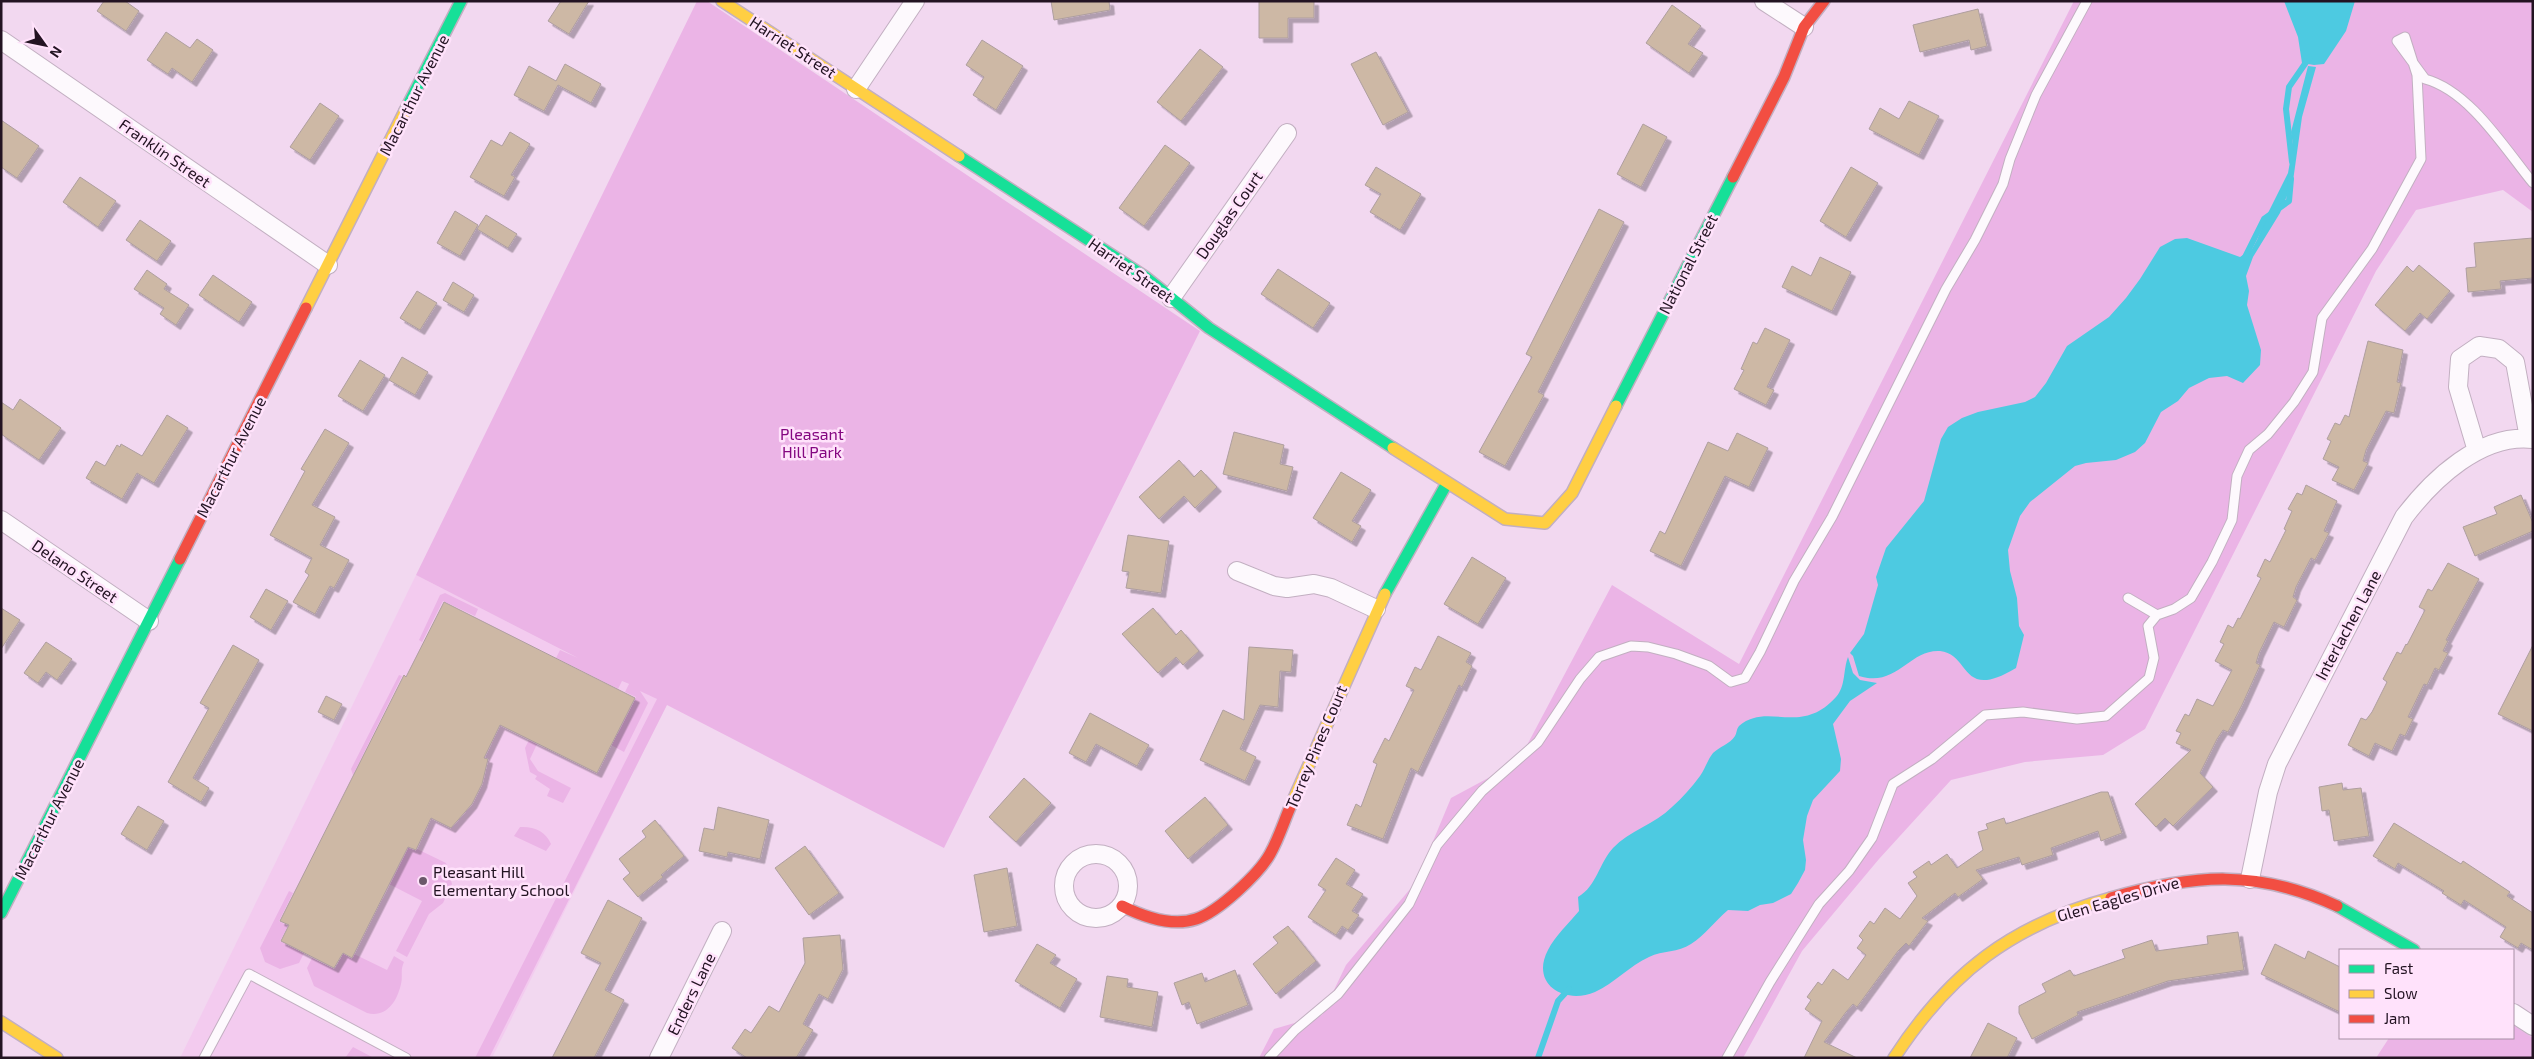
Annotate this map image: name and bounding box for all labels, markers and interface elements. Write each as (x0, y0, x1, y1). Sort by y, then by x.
street label: Harriet Street (747, 12, 840, 82)
north arrow (20, 20, 70, 70)
street label: Macarthur Avenue (375, 31, 452, 158)
text: N (46, 43, 66, 61)
street label: Franklin Street (116, 114, 215, 191)
street label: Douglas Court (1191, 167, 1266, 262)
street label: National Street (1654, 211, 1721, 317)
street label: Harriet Street (1085, 233, 1177, 306)
street label: Macarthur Avenue (192, 393, 269, 520)
park label: Pleasant Hill Park (780, 424, 844, 461)
street label: Delano Street (29, 535, 122, 606)
street label: Interlachen Lane (2311, 567, 2384, 683)
street label: Torrey Pines Court (1281, 682, 1350, 811)
street label: Macarthur Avenue (10, 755, 87, 882)
place label: Pleasant Hill Elementary School (433, 862, 569, 899)
street label: Glen Eagles Drive (2055, 872, 2181, 925)
marker: Pleasant Hill Elementary School (417, 875, 429, 887)
legend (2339, 949, 2514, 1039)
street label: Enders Lane (662, 950, 719, 1038)
text: Fast (2384, 959, 2414, 977)
text: Slow (2384, 984, 2418, 1002)
text: Jam (2384, 1009, 2410, 1027)

